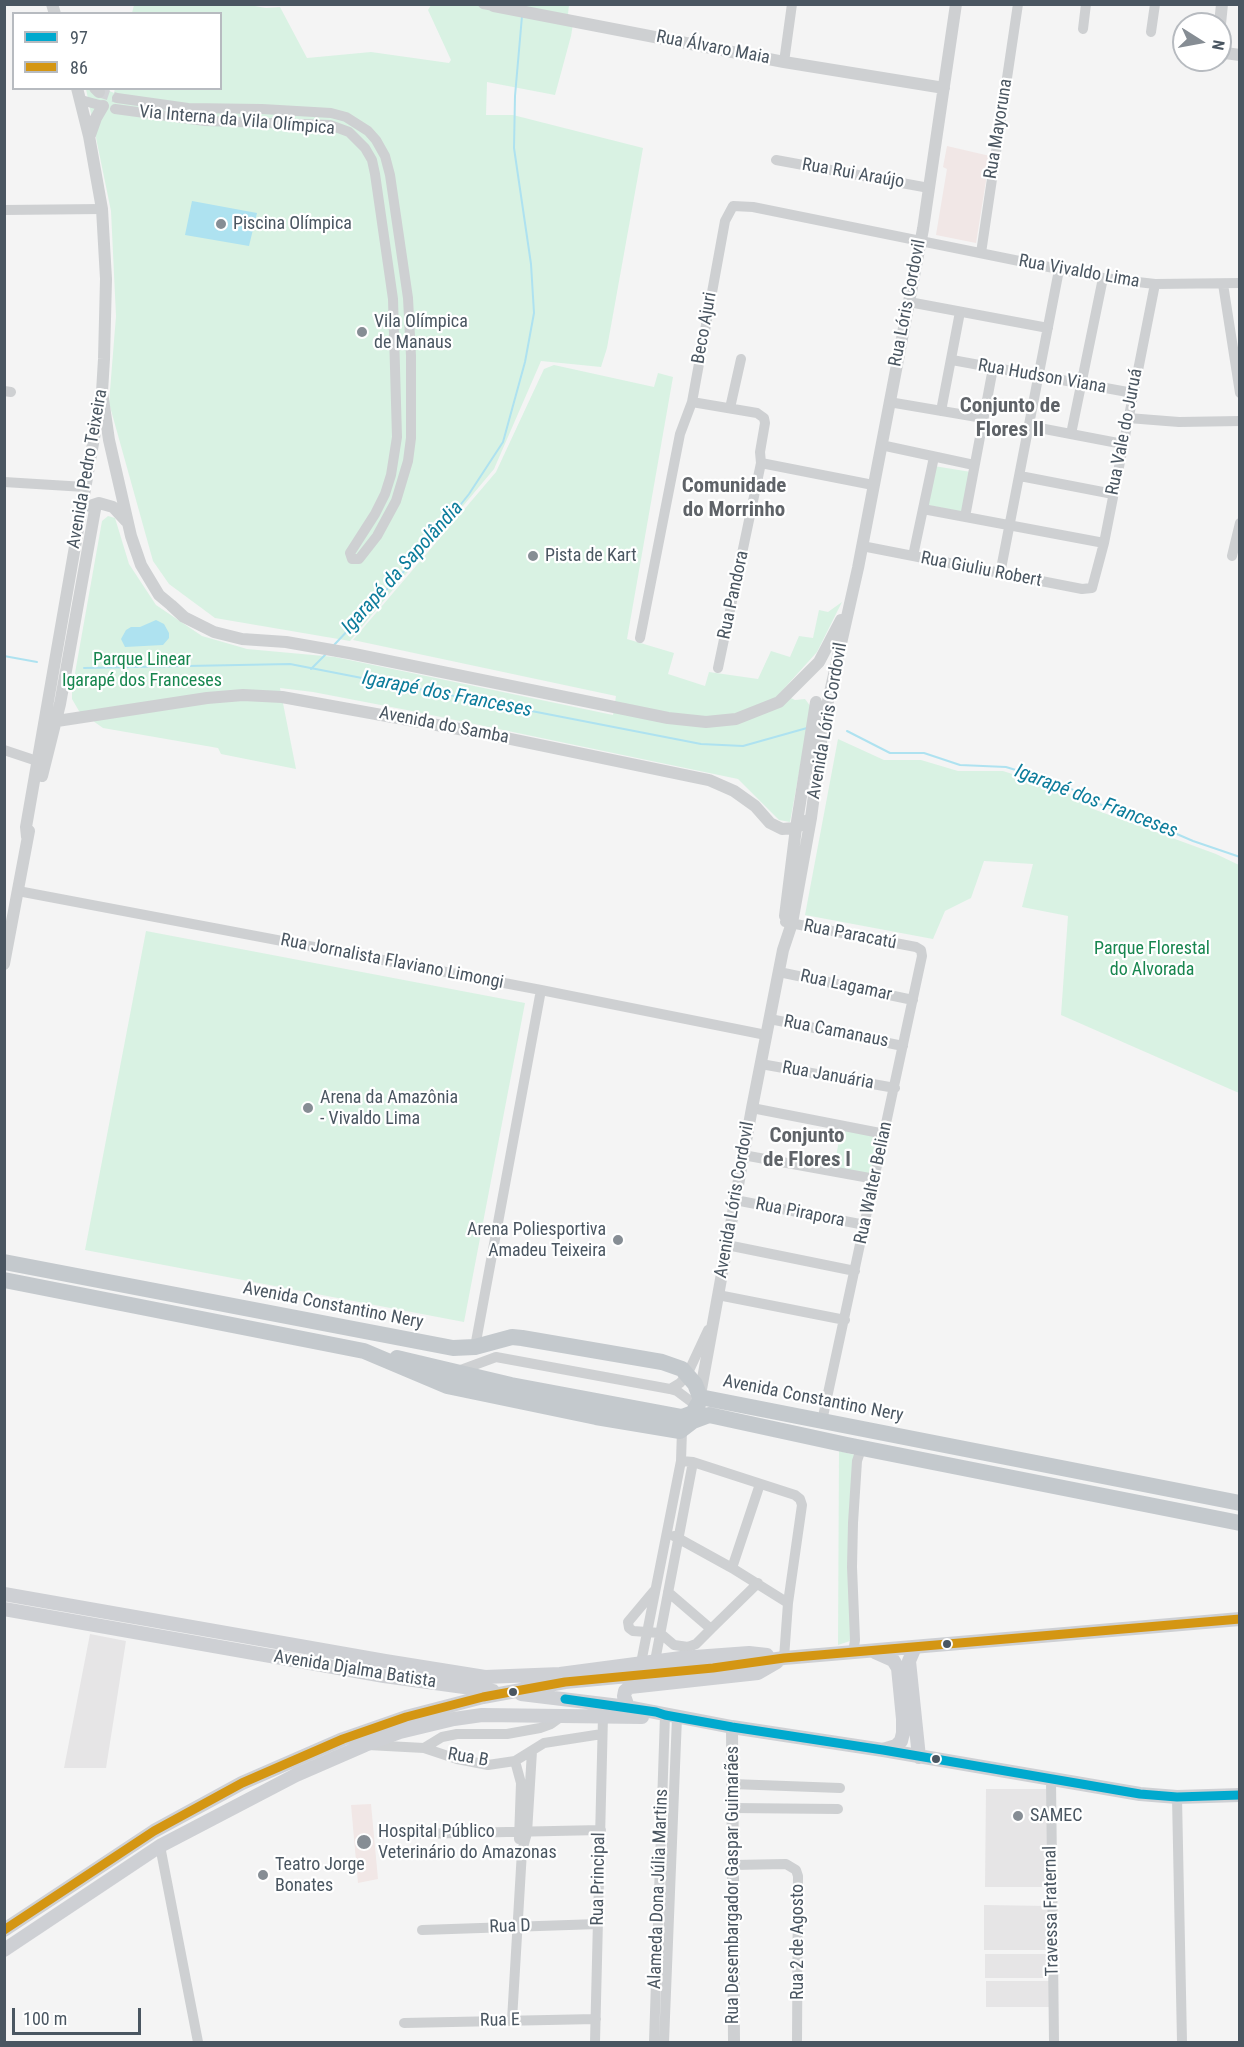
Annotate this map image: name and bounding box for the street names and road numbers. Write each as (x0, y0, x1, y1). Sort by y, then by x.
street label: Rua Álvaro Maia (654, 26, 772, 70)
street label: Rua Mayoruna (980, 77, 1018, 181)
street label: Via Interna da Vila Olímpica (138, 102, 336, 140)
street label: Rua Rui Araújo (800, 154, 906, 194)
street label: Rua Lóris Cordovil (885, 238, 931, 368)
street label: Rua Vivaldo Lima (1017, 251, 1141, 293)
street label: Beco Ajuri (688, 290, 722, 366)
street label: Rua Hudson Viana (976, 355, 1108, 399)
street label: Rua Vale do Juruá (1102, 367, 1148, 497)
street label: Avenida Pedro Teixeira (63, 388, 113, 550)
street label: Rua Giuliu Robert (919, 548, 1043, 592)
street label: Rua Pandora (714, 549, 754, 641)
street label: Avenida Lóris Cordovil (804, 641, 852, 801)
street label: Avenida do Samba (377, 703, 511, 749)
street label: Rua Paracatú (802, 915, 898, 955)
street label: Rua Jornalista Flaviano Limongi (279, 930, 505, 994)
street label: Rua Lagamar (798, 966, 894, 1006)
street label: Rua Camanaus (782, 1011, 890, 1053)
street label: Rua Januária (781, 1057, 875, 1095)
street label: Avenida Lóris Cordovil (711, 1120, 759, 1280)
street label: Rua Walter Belian (851, 1120, 897, 1246)
street label: Rua Pirapora (754, 1194, 846, 1232)
street label: Avenida Constantino Nery (241, 1278, 425, 1334)
street label: Avenida Constantino Nery (721, 1371, 905, 1427)
street label: Avenida Djalma Batista (272, 1647, 438, 1693)
street label: Rua B (446, 1744, 490, 1772)
street label: Rua Desembargador Gaspar Guimarães (722, 1746, 744, 2024)
street label: Alameda Dona Júlia Martins (645, 1788, 673, 1990)
street label: Rua Principal (587, 1832, 611, 1926)
street label: Travessa Fraternal (1040, 1846, 1064, 1976)
street label: Rua 2 de Agosto (787, 1884, 809, 2000)
street label: Rua D (489, 1915, 531, 1939)
street label: Rua E (480, 2010, 520, 2032)

